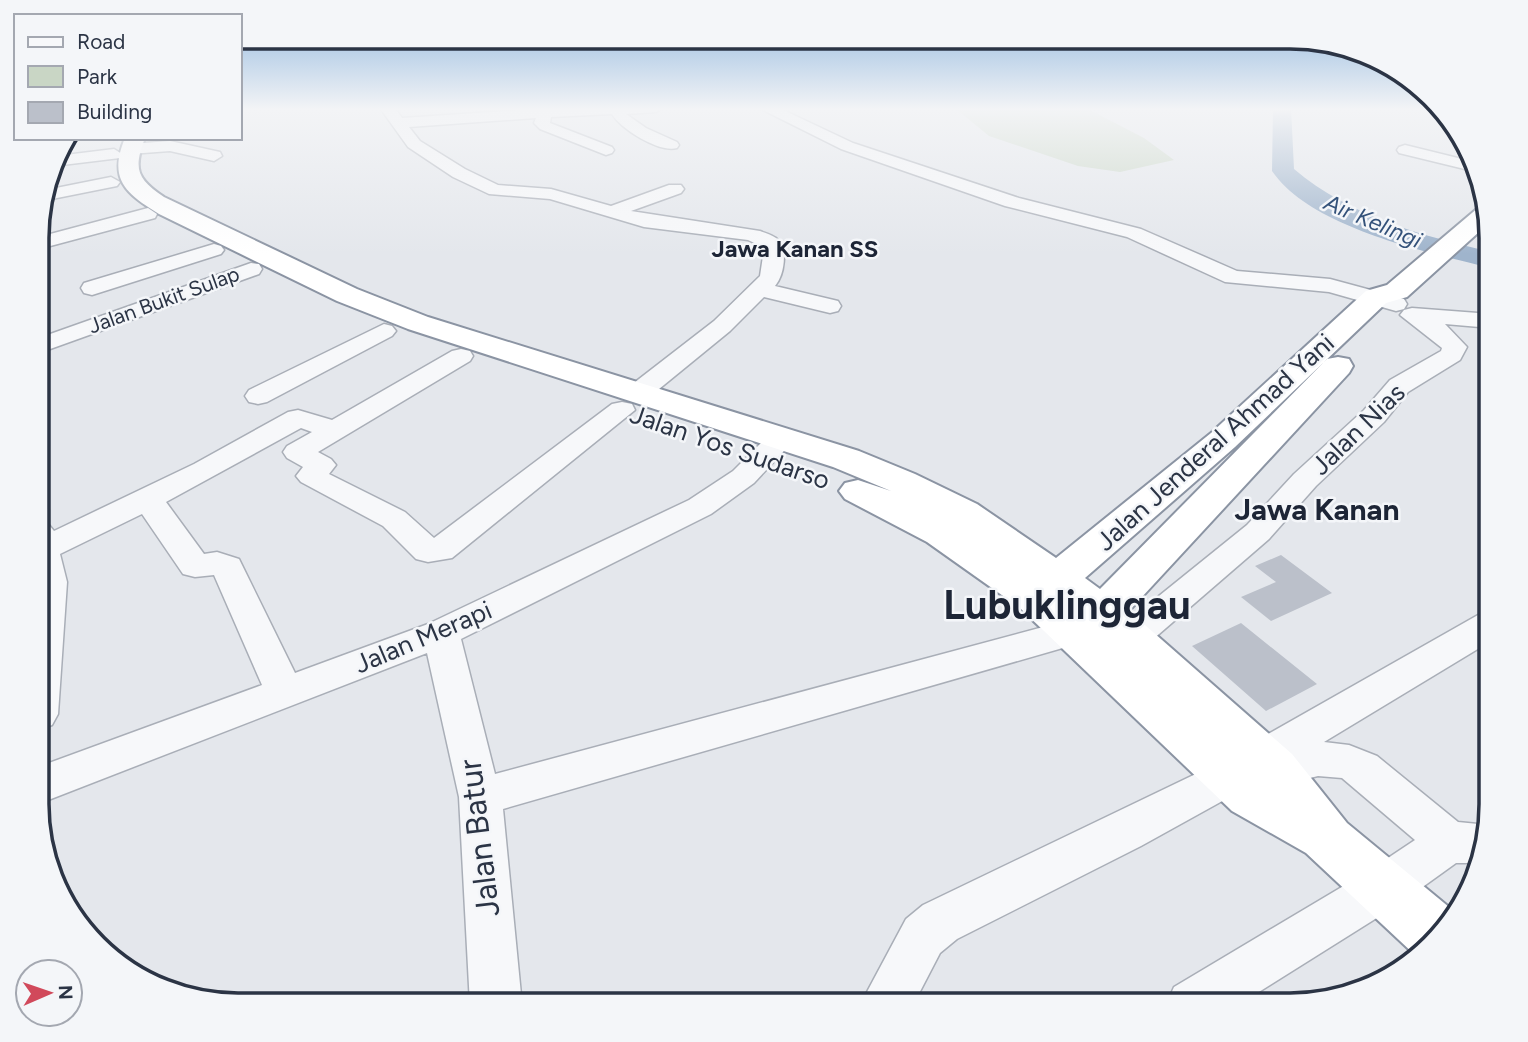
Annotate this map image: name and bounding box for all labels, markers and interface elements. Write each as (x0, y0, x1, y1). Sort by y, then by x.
legend (14, 14, 242, 140)
text: Road (77, 29, 125, 54)
text: Park (77, 64, 118, 89)
text: Building (77, 99, 152, 124)
water label: Air Kelingi (1319, 188, 1427, 254)
district label: Jawa Kanan SS (712, 234, 878, 263)
street label: Jalan Bukit Sulap (85, 261, 243, 338)
street label: Jalan Jenderal Ahmad Yani (1089, 327, 1341, 557)
street label: Jalan Nias (1304, 376, 1412, 482)
street label: Jalan Yos Sudarso (626, 398, 834, 496)
district label: Jawa Kanan (1235, 491, 1399, 528)
district label: Lubuklinggau (943, 581, 1191, 629)
street label: Jalan Merapi (349, 594, 497, 680)
street label: Jalan Batur (450, 757, 508, 919)
north arrow (14, 958, 84, 1028)
text: N (54, 985, 77, 1000)

